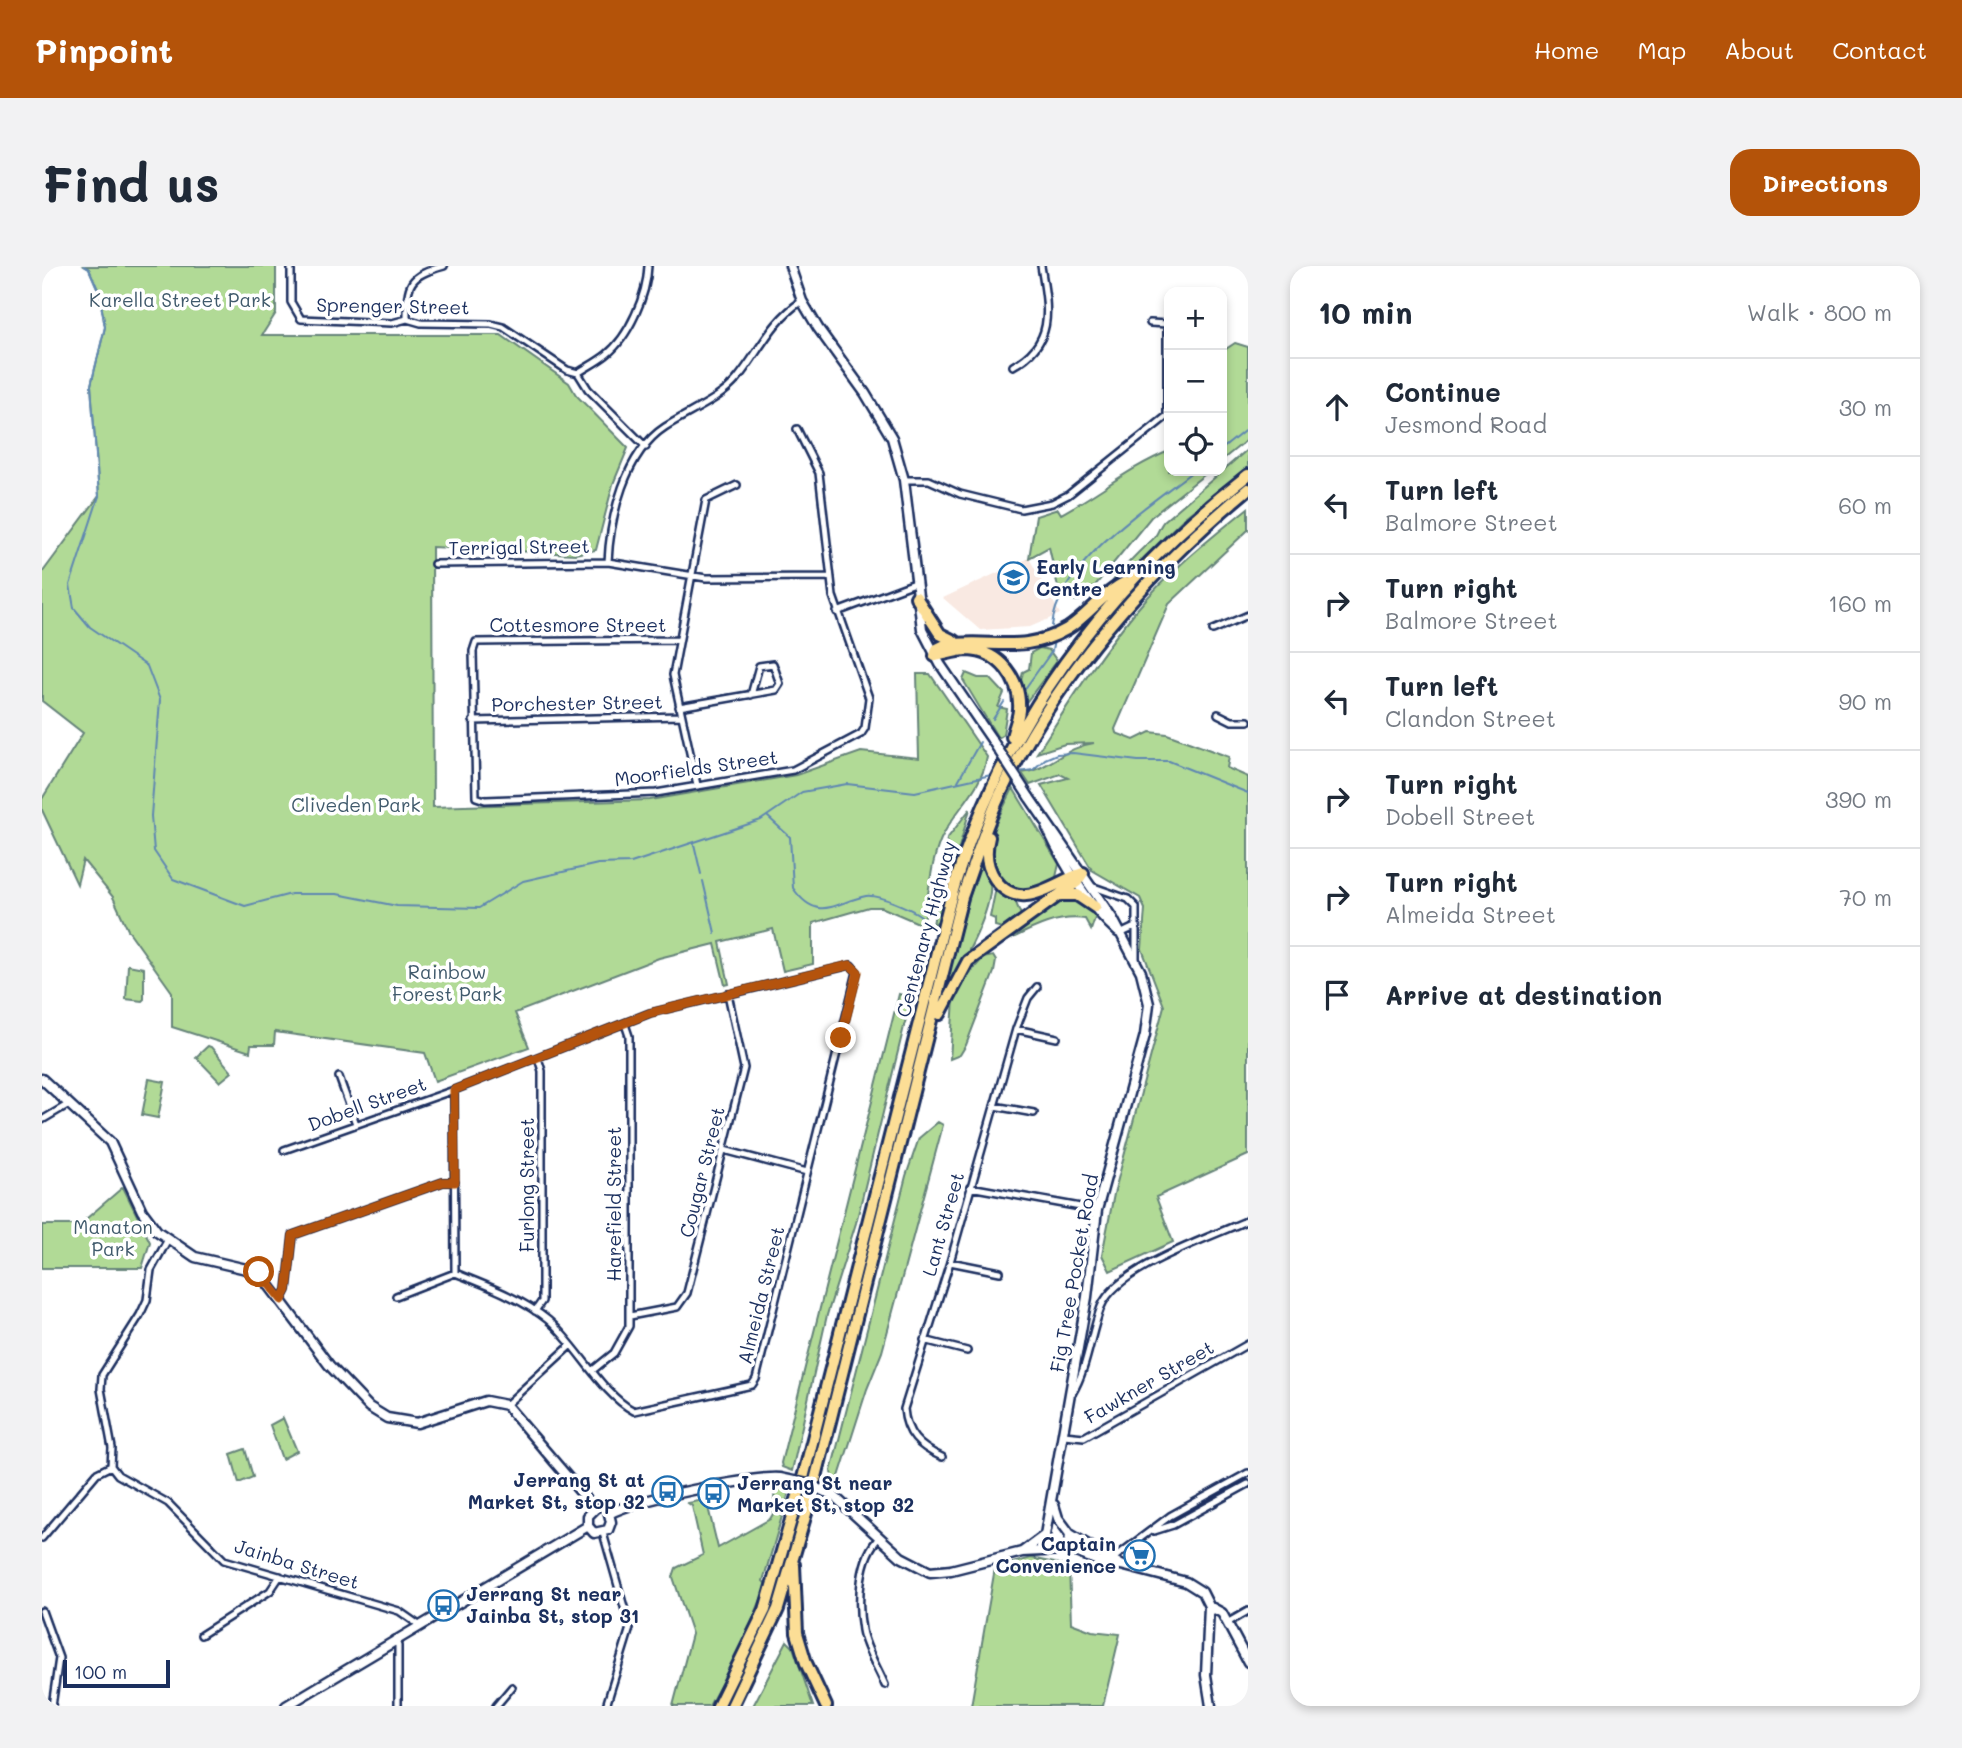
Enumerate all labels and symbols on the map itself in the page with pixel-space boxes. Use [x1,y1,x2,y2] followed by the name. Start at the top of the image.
[89,287,271,312] park label: Karella Street Park
[316,292,470,319] street label: Sprenger Street
[448,533,590,560] street label: Terrigal Street
[1036,554,1175,601] place label: Early Learning Centre
[996,561,1030,595] school or university icon: Early Learning Centre
[490,612,666,637] street label: Cottesmore Street
[491,689,663,716] street label: Porchester Street
[613,744,779,791] street label: Moorfields Street
[291,792,421,817] park label: Cliveden Park
[890,838,961,1020] street label: Centenary Highway
[392,959,502,1006] park label: Rainbow Forest Park
[825,1022,856,1053] route end
[304,1071,429,1137] street label: Dobell Street
[673,1104,730,1240] street label: Cougar Street
[514,1118,539,1252] street label: Furlong Street
[601,1126,626,1282] street label: Harefield Street
[916,1169,969,1279] street label: Lant Street
[1044,1172,1103,1374] street label: Fig Tree Pocket Road
[73,1214,153,1261] park label: Manaton Park
[731,1223,790,1366] street label: Almeida Street
[243,1256,274,1287] route start
[1079,1334,1218,1429] street label: Fawkner Street
[468,1467,645,1514] place label: Jerrang St at Market St, stop 32
[737,1470,914,1517] place label: Jerrang St near Market St, stop 32
[651,1474,685,1508] bus stop icon: Jerrang St at Market St, stop 32
[697,1477,731,1511] bus stop icon: Jerrang St near Market St, stop 32
[996,1531,1116,1578] place label: Captain Convenience
[232,1533,363,1594] street label: Jainba Street
[1122,1538,1156,1572] supermarket icon: Captain Convenience
[466,1581,639,1628] place label: Jerrang St near Jainba St, stop 31
[426,1588,460,1622] bus stop icon: Jerrang St near Jainba St, stop 31
[63,1657,170,1689] scale bar

